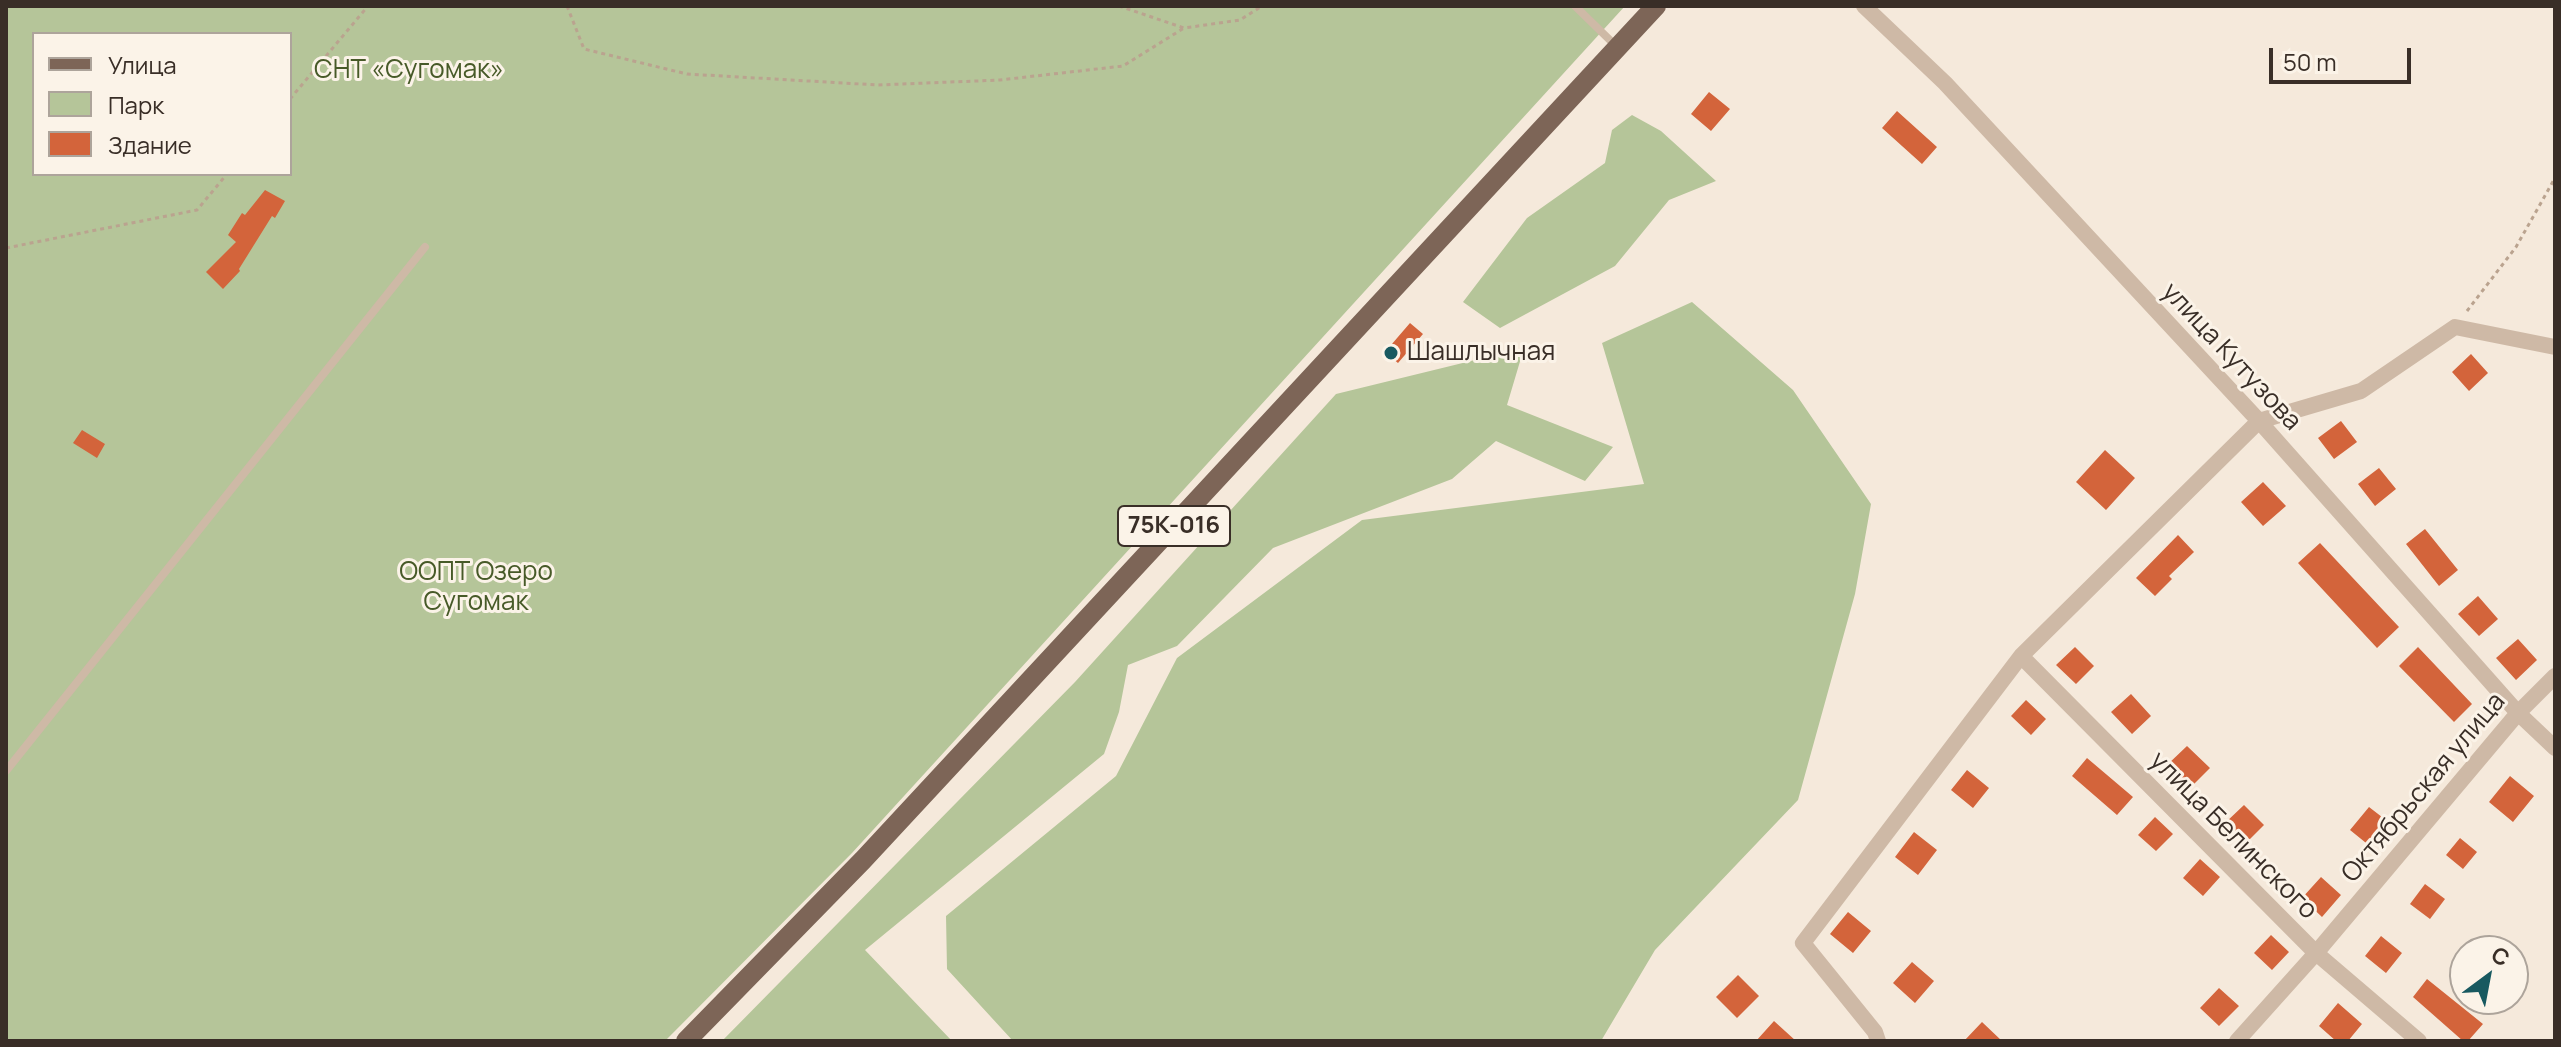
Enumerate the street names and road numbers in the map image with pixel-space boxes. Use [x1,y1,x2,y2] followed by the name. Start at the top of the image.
[2155,277,2307,437] street label: улица Кутузова
[1118,506,1230,546] road number: 75К-016
[2336,687,2512,889] street label: Октябрьская улица
[2143,746,2323,926] street label: улица Белинского

